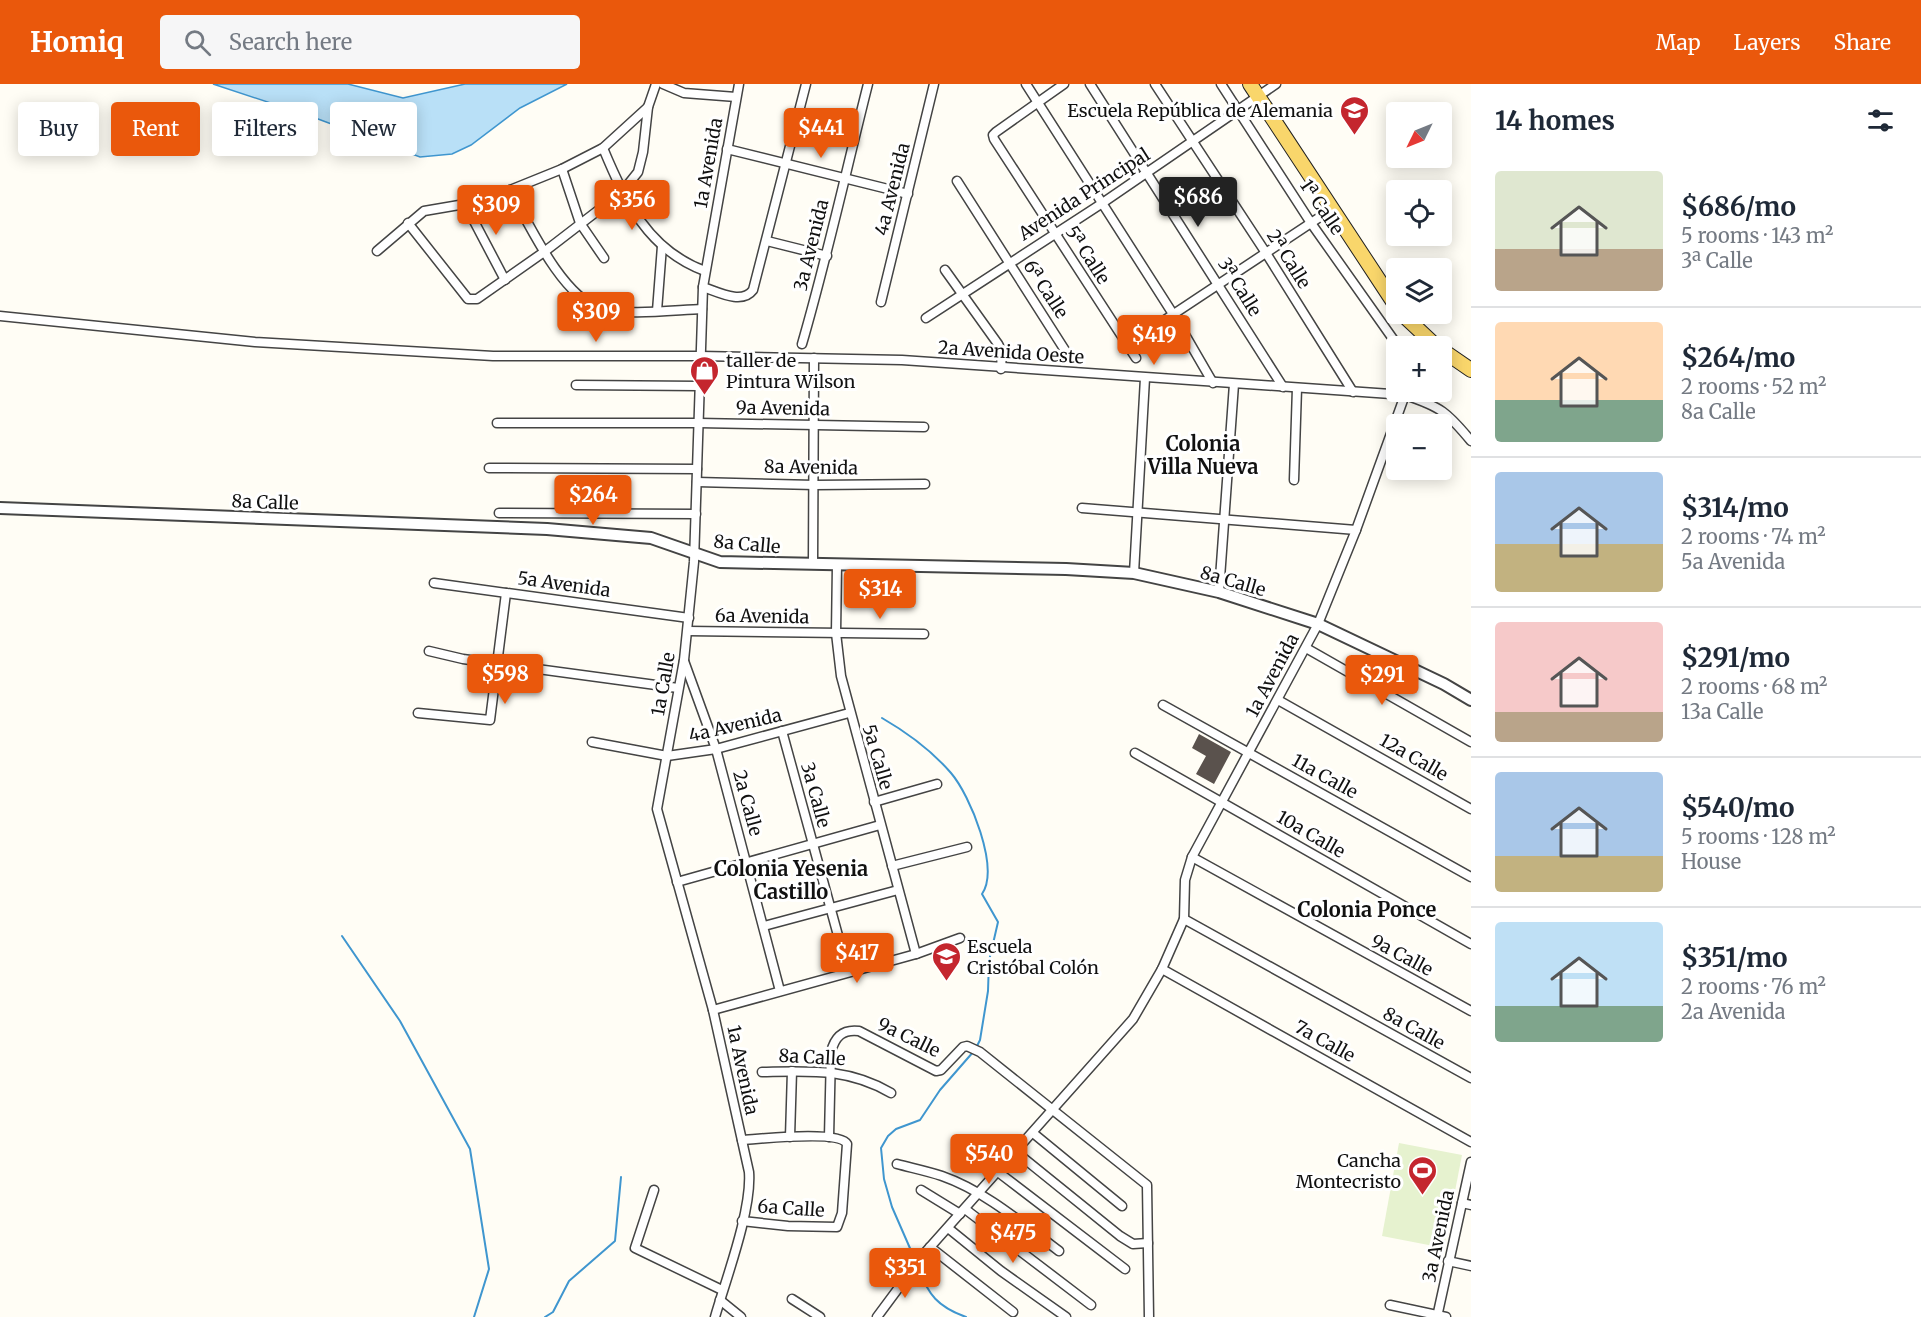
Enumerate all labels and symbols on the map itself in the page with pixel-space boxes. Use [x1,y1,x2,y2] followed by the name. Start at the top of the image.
[1338,94,1370,136] school or university icon: Escuela República de Alemania
[1067,99,1333,122] place label: Escuela República de Alemania
[1386,102,1452,168] north arrow
[785,108,857,159] pin: $441
[689,116,727,210] street label: 1a Avenida
[869,140,915,238] street label: 4a Avenida
[1013,143,1154,246] street label: Avenida Principal
[1295,175,1349,239] street label: 1ª Calle
[1162,177,1234,228] pin: $686
[596,180,668,231] pin: $356
[460,185,532,236] pin: $309
[789,196,834,293] street label: 3a Avenida
[1061,222,1115,288] street label: 5ª Calle
[1262,225,1316,293] street label: 2ª Calle
[1213,254,1267,320] street label: 3ª Calle
[1019,255,1073,323] street label: 6ª Calle
[560,292,632,343] pin: $309
[1118,315,1190,366] pin: $419
[937,335,1085,369] street label: 2a Avenida Oeste
[726,349,856,393] place label: taller de Pintura Wilson
[689,354,721,396] shop icon: taller de Pintura Wilson
[736,396,831,420] street label: 9a Avenida
[1146,431,1259,479] district label: Colonia Villa Nueva
[764,455,859,479] street label: 8a Avenida
[557,475,629,526] pin: $264
[231,489,299,515] street label: 8a Calle
[713,530,781,558] street label: 8a Calle
[1198,561,1268,601] street label: 8a Calle
[516,566,612,602] street label: 5a Avenida
[844,569,916,620] pin: $314
[715,604,810,628] street label: 6a Avenida
[1240,629,1304,721] street label: 1a Avenida
[646,650,680,718] street label: 1a Calle
[469,654,541,705] pin: $598
[1346,655,1418,706] pin: $291
[686,703,784,747] street label: 4a Avenida
[858,722,898,792] street label: 5a Calle
[1376,728,1452,786] street label: 12a Calle
[1288,749,1362,803] street label: 11a Calle
[796,760,836,830] street label: 3a Calle
[728,768,768,838] street label: 2a Calle
[1273,805,1349,863] street label: 10a Calle
[714,856,868,904] district label: Colonia Yesenia Castillo
[1298,897,1437,922] district label: Colonia Ponce
[1367,929,1437,981] street label: 9a Calle
[821,933,893,984] pin: $417
[967,935,1099,979] place label: Escuela Cristóbal Colón
[930,940,962,982] school or university icon: Escuela Cristóbal Colón
[1379,1002,1449,1054] street label: 8a Calle
[874,1012,944,1062] street label: 9a Calle
[1291,1015,1359,1067] street label: 7a Calle
[722,1023,764,1117] street label: 1a Avenida
[778,1044,846,1070] street label: 8a Calle
[953,1134,1025,1185] pin: $540
[1296,1149,1401,1193] place label: Cancha Montecristo
[1406,1154,1438,1196] sports icon: Cancha Montecristo
[1417,1187,1459,1284] street label: 3a Avenida
[757,1194,825,1222] street label: 6a Calle
[977,1213,1049,1264] pin: $475
[869,1248,941,1299] pin: $351

